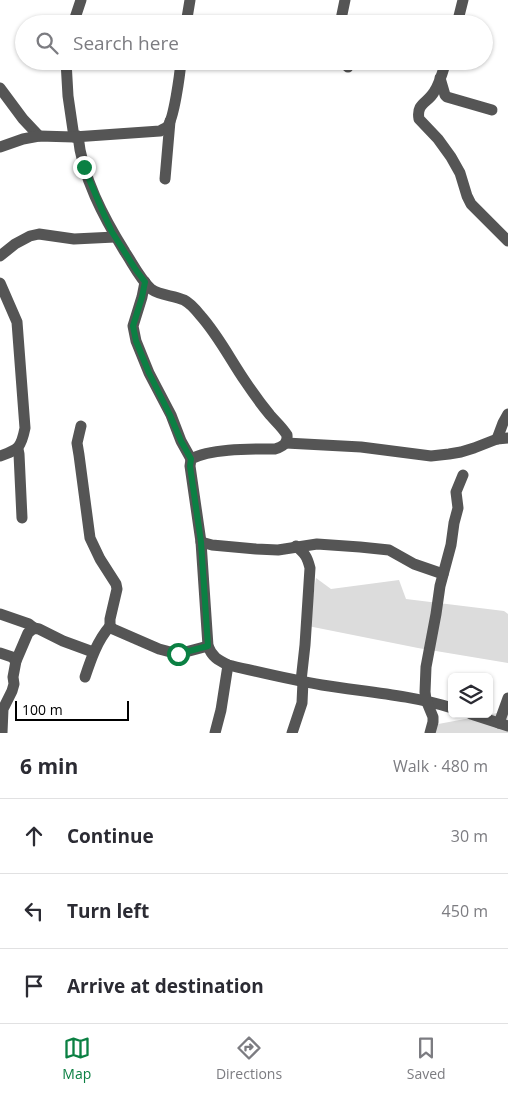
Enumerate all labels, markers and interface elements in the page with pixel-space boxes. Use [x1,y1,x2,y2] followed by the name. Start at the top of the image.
[15,15,493,70] search box
[33,29,61,57] icon: search
[73,30,179,56] text: Search here
[73,156,96,179] route end
[167,643,190,666] route start
[448,673,493,718] map controls
[448,673,493,718] button: layers
[15,698,129,721] scale bar
[22,700,63,719] text: 100 m
[20,752,78,780] text: 6 min
[393,755,488,777] text: Walk · 480 m
[20,822,48,850] icon: ahead
[67,823,154,849] text: Continue
[451,825,488,847] text: 30 m
[20,897,48,925] icon: left
[67,898,149,924] text: Turn left
[442,900,488,922] text: 450 m
[20,972,48,1000] icon: arrive
[67,973,264,999] text: Arrive at destination
[62,1034,91,1083] tab: Map
[216,1034,282,1083] tab: Directions
[407,1034,446,1083] tab: Saved

